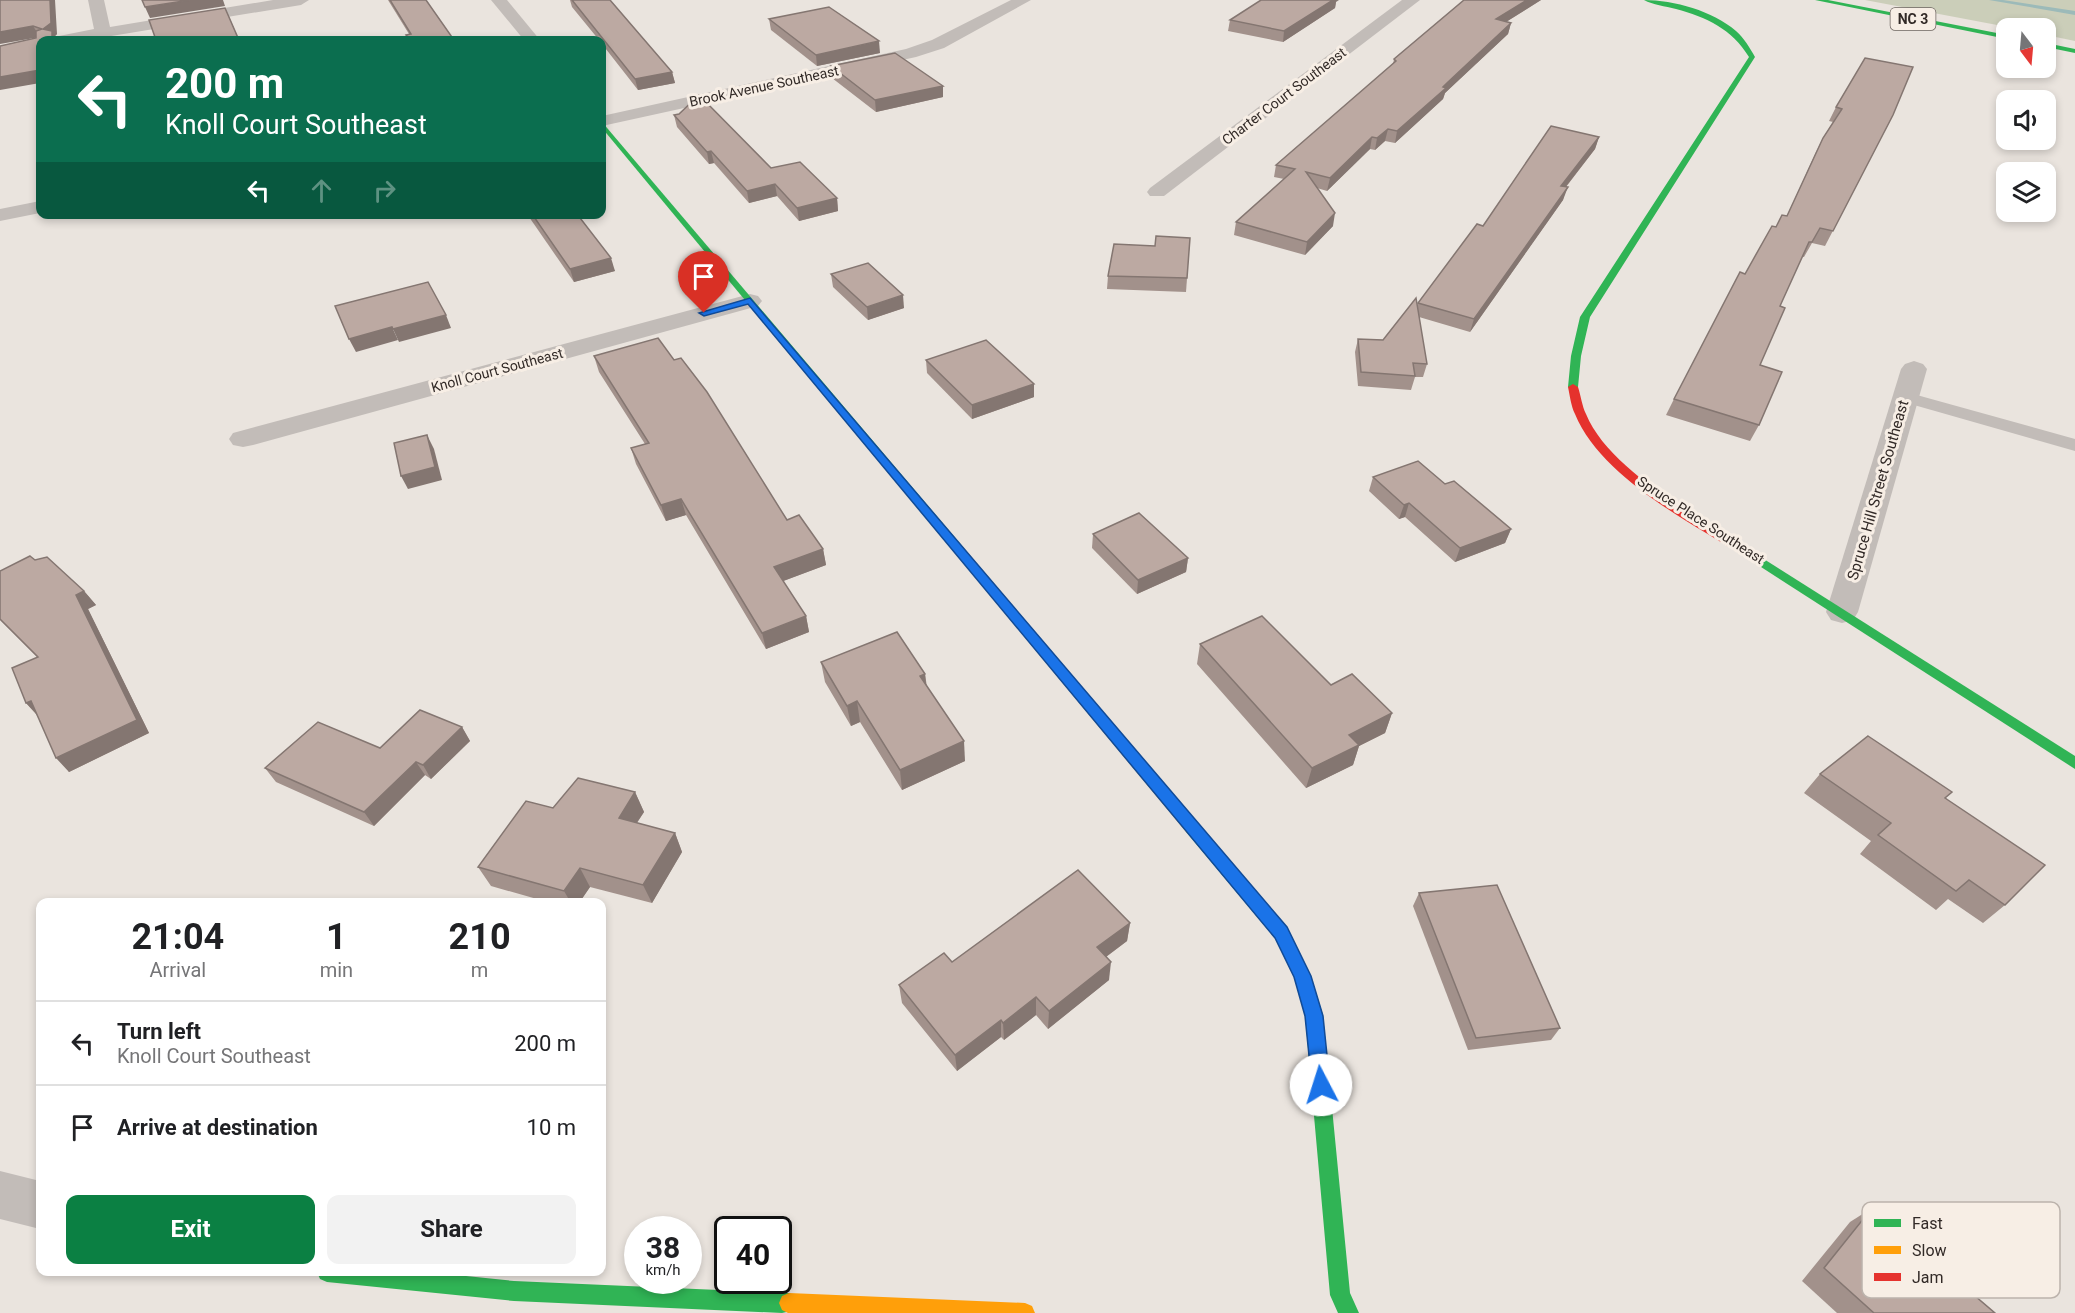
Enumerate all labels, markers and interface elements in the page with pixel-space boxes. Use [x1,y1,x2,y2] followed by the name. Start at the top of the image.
[1890,8,1936,30] road number: NC 3
[1996,18,2056,78] north arrow
[1996,18,2056,222] map controls
[1219,44,1349,148] street label: Charter Court Southeast
[165,59,284,108] text: 200 m
[66,60,144,138] icon: left
[688,62,841,110] street label: Brook Avenue Southeast
[1996,90,2056,150] button: sound
[165,109,427,141] text: Knoll Court Southeast
[1996,162,2056,222] button: layers
[242,174,275,207] icon: left
[305,174,338,207] icon: ahead
[368,174,401,207] icon: right
[678,251,729,313] pin
[687,260,720,293] icon: arrive
[429,345,565,395] street label: Knoll Court Southeast
[1844,398,1912,582] street label: Spruce Hill Street Southeast
[1635,473,1768,567] street label: Spruce Place Southeast
[131,916,224,958] text: 21:04
[326,916,347,958] text: 1
[449,916,511,958] text: 210
[149,958,206,982] text: Arrival
[320,958,353,982] text: min
[471,958,488,982] text: m
[117,1019,201,1044] text: Turn left
[66,1027,99,1060] icon: left
[514,1031,576,1056] text: 200 m
[117,1044,311,1068] text: Knoll Court Southeast
[1289,1053,1353,1117] position arrow
[66,1111,99,1144] icon: arrive
[117,1115,318,1140] text: Arrive at destination
[527,1115,576,1140] text: 10 m
[66,1195,315,1264] button: Exit
[327,1195,576,1264] button: Share
[1862,1202,2060,1298] legend
[1912,1214,1943,1233] text: Fast
[714,1216,792,1294] speed limit sign: 40
[646,1230,680,1265] text: 38
[1912,1241,1947,1260] text: Slow
[645,1261,681,1279] text: km/h
[1912,1268,1944,1287] text: Jam

